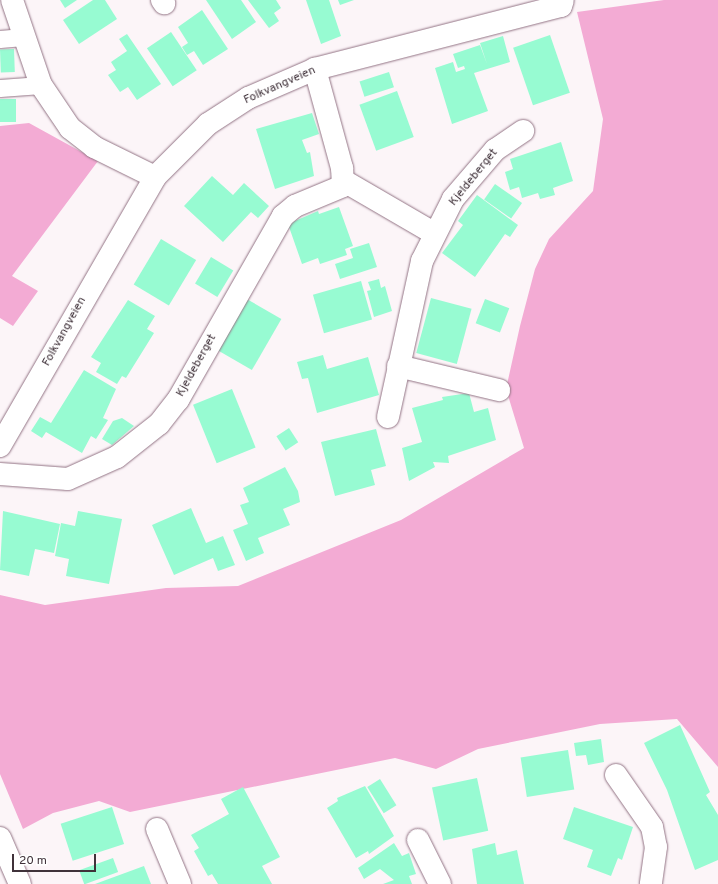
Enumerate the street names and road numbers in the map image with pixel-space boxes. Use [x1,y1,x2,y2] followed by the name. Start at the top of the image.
[242,64,318,108] street label: Folkvangveien
[447,147,501,209] street label: Kjeldeberget
[40,295,90,369] street label: Folkvangveien
[174,332,220,400] street label: Kjeldeberget

